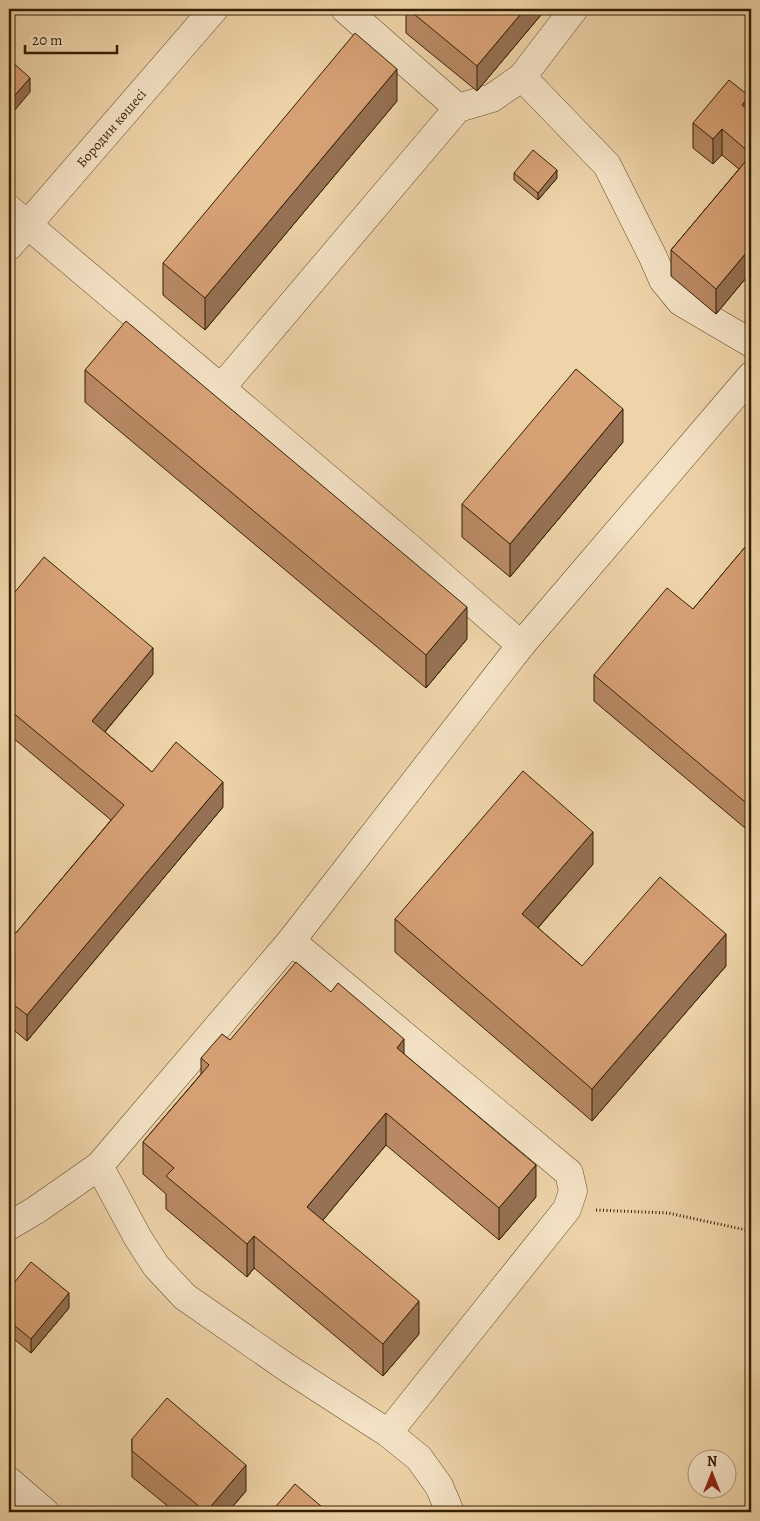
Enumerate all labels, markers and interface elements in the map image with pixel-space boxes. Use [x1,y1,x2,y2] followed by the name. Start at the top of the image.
[25,22,118,54] scale bar
[32,30,63,50] text: 20 m
[72,85,150,171] street label: Бородин көшесі
[688,1448,738,1498] north arrow
[707,1452,717,1471] text: N

